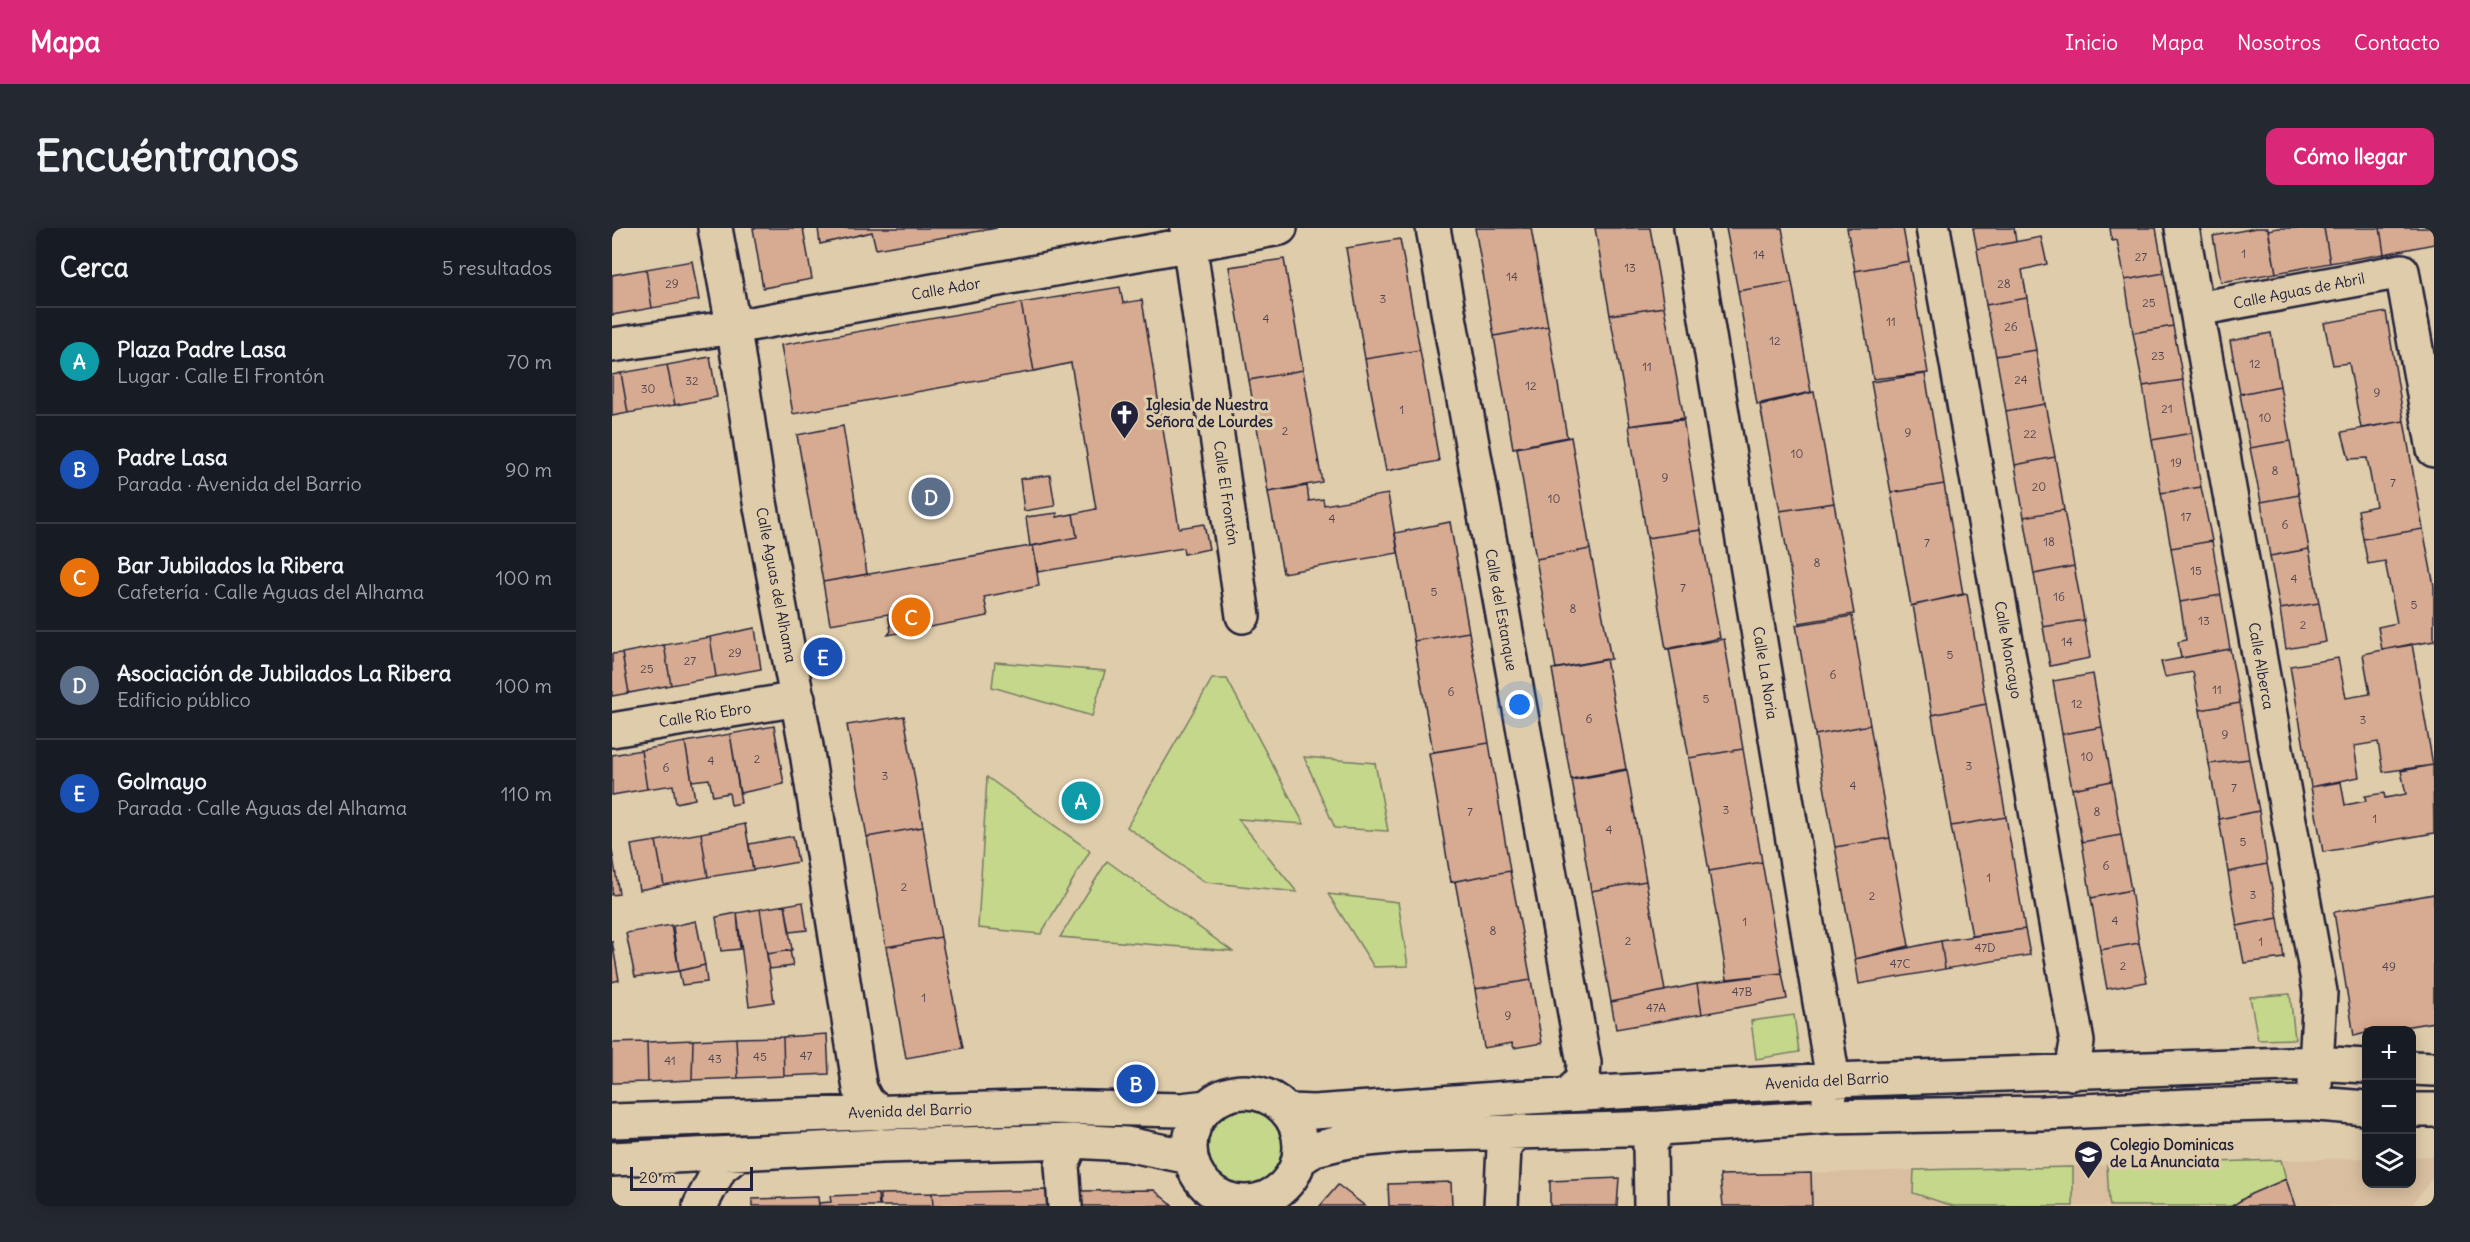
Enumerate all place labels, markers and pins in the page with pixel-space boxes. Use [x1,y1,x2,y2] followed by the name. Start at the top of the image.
[1146,395,1273,431] place label: Iglesia de Nuestra Señora de Lourdes
[1109,398,1141,440] church icon: Iglesia de Nuestra Señora de Lourdes
[912,474,950,520] pin: D
[892,594,930,640] pin: C
[804,634,842,680] pin: E
[1062,778,1100,824] pin: A
[1116,1062,1156,1106] pin: B
[2110,1135,2234,1171] place label: Colegio Dominicas de La Anunciata
[2073,1138,2105,1180] school or university icon: Colegio Dominicas de La Anunciata

